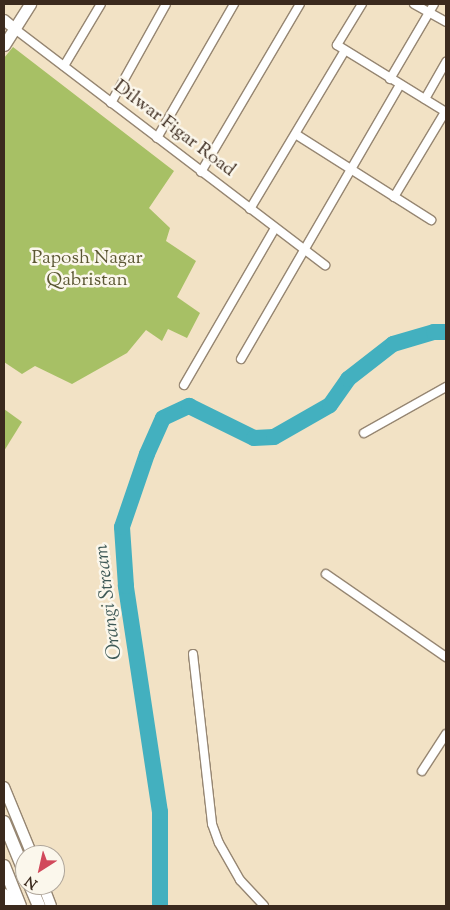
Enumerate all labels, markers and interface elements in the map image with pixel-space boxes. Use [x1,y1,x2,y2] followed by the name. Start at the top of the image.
[109,76,239,182] street label: Dilwar Figar Road
[31,248,143,292] park label: Paposh Nagar Qabristan
[90,543,128,661] water label: Orangi Stream
[15,845,65,895] north arrow
[22,870,42,893] text: N

